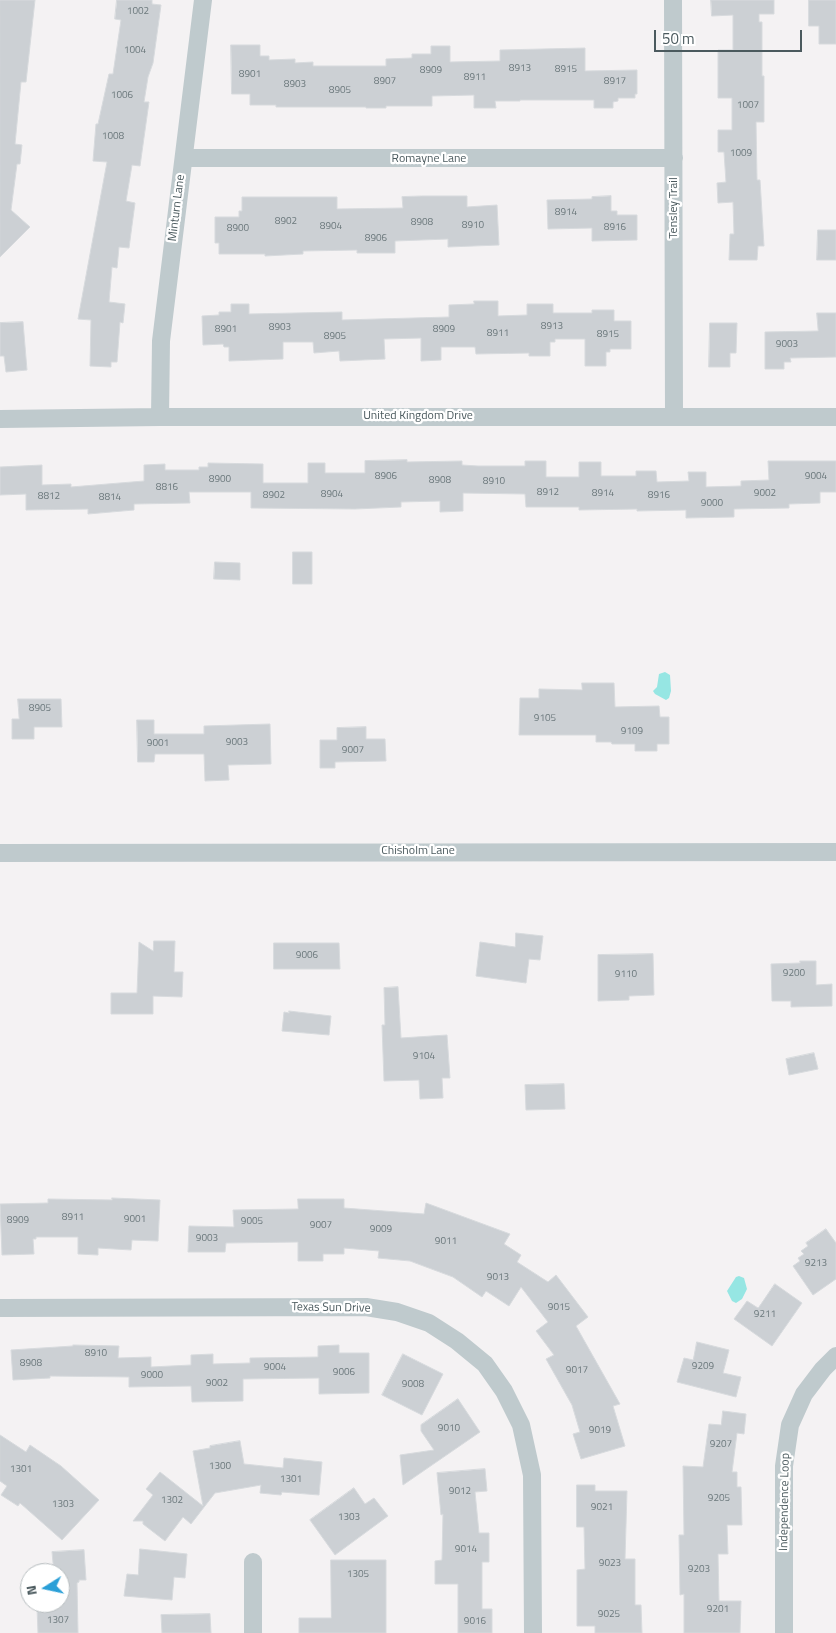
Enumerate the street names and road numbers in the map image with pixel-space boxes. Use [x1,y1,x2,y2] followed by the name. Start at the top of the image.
[392,152,466,166] street label: Romayne Lane
[166,174,188,242] street label: Minturn Lane
[667,177,681,239] street label: Tensley Trail
[363,409,473,423] street label: United Kingdom Drive
[381,844,455,858] street label: Chisholm Lane
[291,1300,371,1316] street label: Texas Sun Drive
[777,1453,793,1551] street label: Independence Loop

